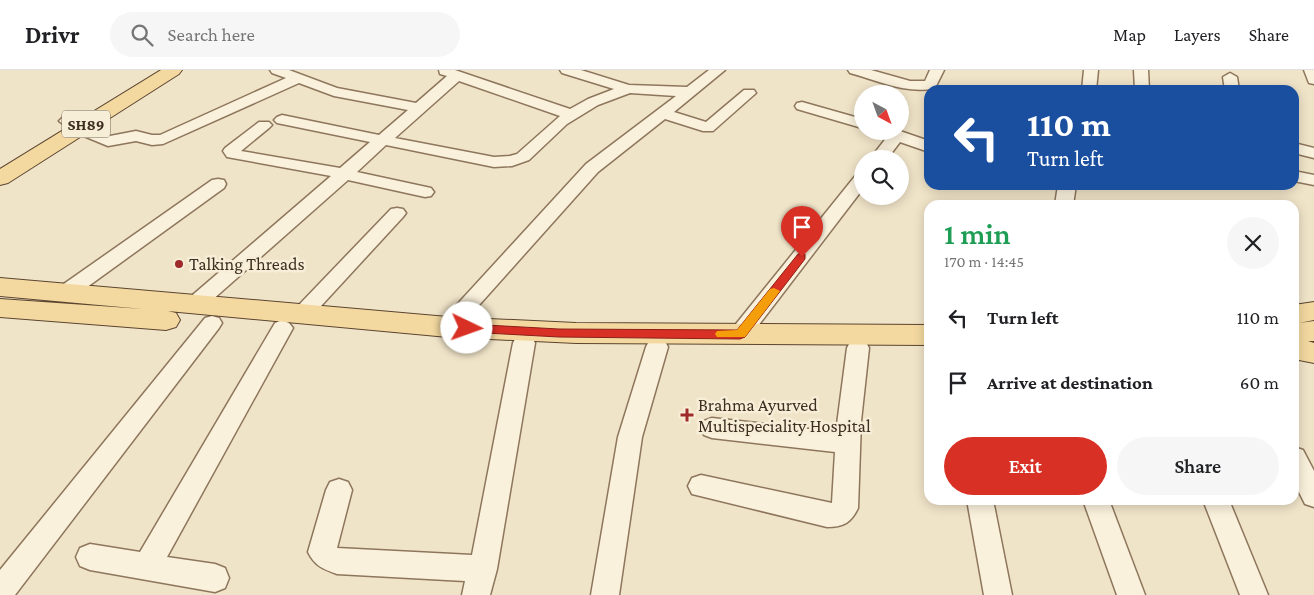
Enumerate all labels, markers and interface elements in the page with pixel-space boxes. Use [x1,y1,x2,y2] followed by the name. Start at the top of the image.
[110,12,460,57] search box
[25,21,80,48] text: Drivr
[128,21,156,49] icon: search
[168,24,255,45] text: Search here
[1113,25,1146,45] text: Map
[1174,25,1221,45] text: Layers
[1249,25,1289,45] text: Share
[854,85,909,140] north arrow
[854,85,909,205] map controls
[944,105,1009,170] icon: left
[1027,105,1111,144] text: 110 m
[62,111,110,138] road number: SH89
[1027,146,1104,171] text: Turn left
[854,150,909,205] button: search
[781,206,823,257] pin
[788,213,816,241] icon: arrive
[944,217,1011,250] text: 1 min
[1227,217,1279,269] button: close
[944,253,1024,270] text: 170 m · 14:45
[189,254,305,274] place label: Talking Threads
[173,258,185,270] marker: Talking Threads
[440,301,492,353] position arrow
[944,304,972,332] icon: left
[987,307,1059,328] text: Turn left
[1237,307,1279,328] text: 110 m
[944,369,972,397] icon: arrive
[987,372,1153,393] text: Arrive at destination
[1240,372,1279,393] text: 60 m
[698,395,871,436] place label: Brahma Ayurved Multispeciality Hospital
[680,408,694,422] marker: Brahma Ayurved Multispeciality Hospital
[944,437,1107,495] button: Exit
[1117,437,1279,495] button: Share

